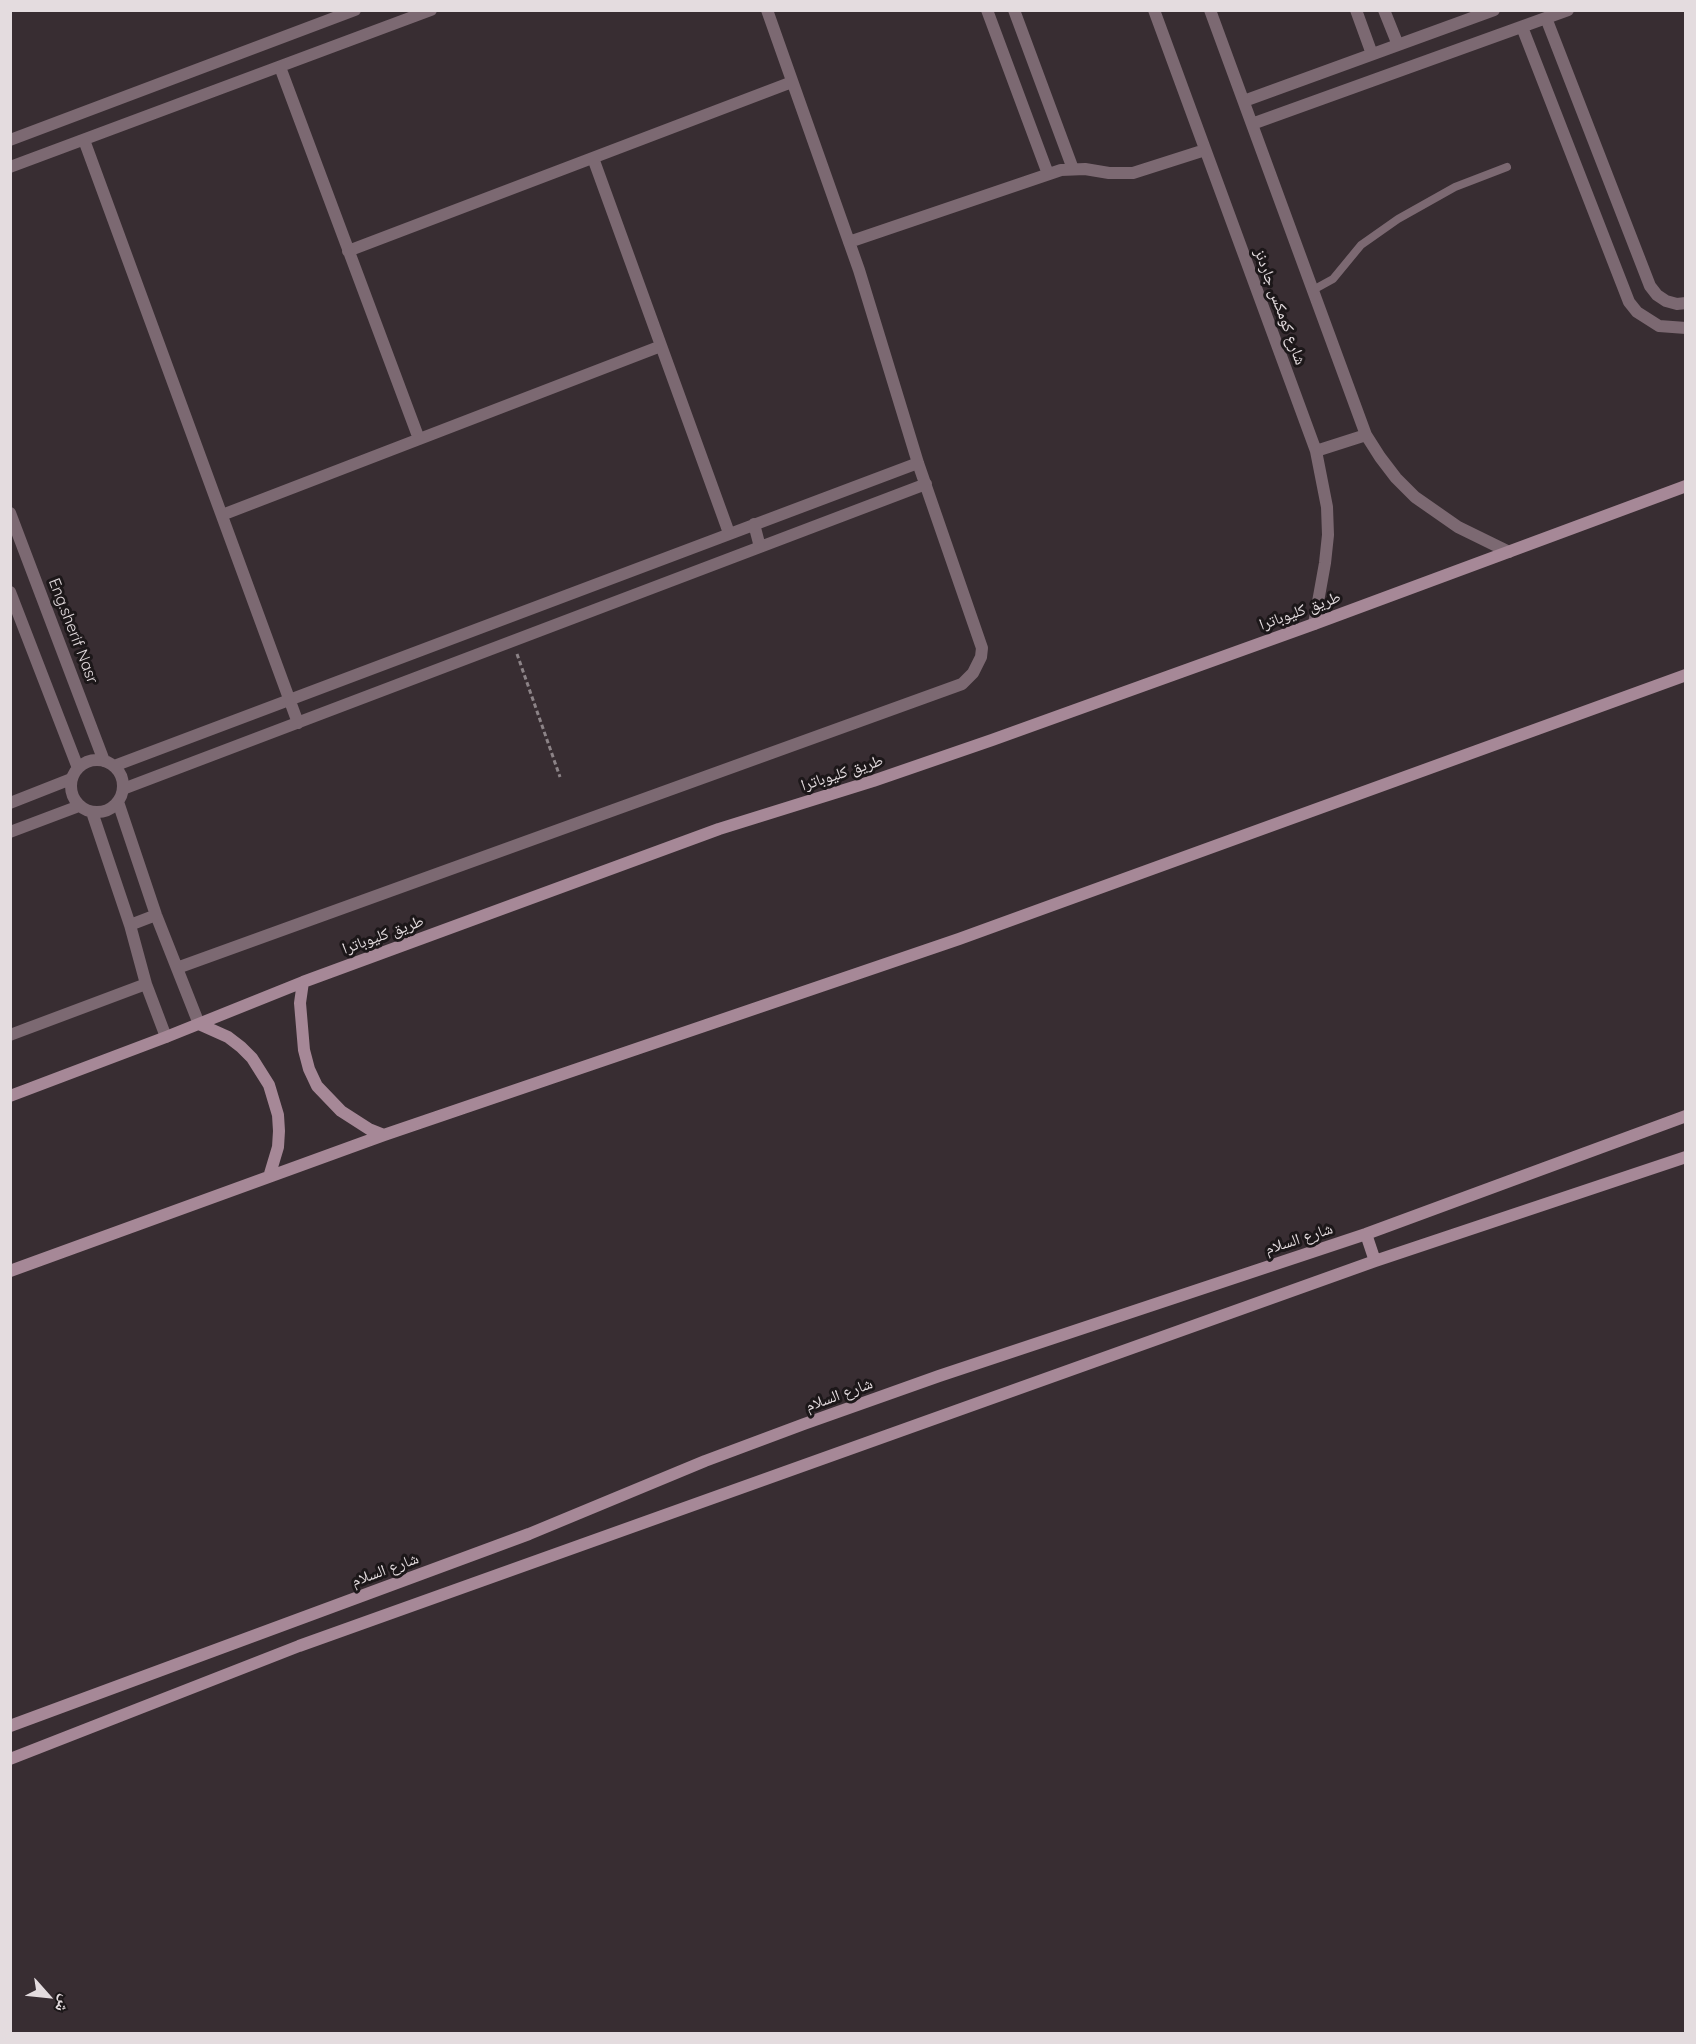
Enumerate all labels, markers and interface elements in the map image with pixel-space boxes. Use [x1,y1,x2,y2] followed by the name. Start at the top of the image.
[1250,246,1310,368] street label: شارع كومكس جاردنز
[44,575,102,687] street label: Eng.sherif Nasr
[1257,587,1343,635] street label: طريق كليوباترا
[799,751,885,795] street label: طريق كليوباترا
[340,911,426,959] street label: طريق كليوباترا
[1263,1219,1335,1259] street label: شارع السلام
[803,1374,875,1416] street label: شارع السلام
[349,1549,421,1591] street label: شارع السلام
[18,1966,78,2026] north arrow
[51,1992,77,2016] text: ش

